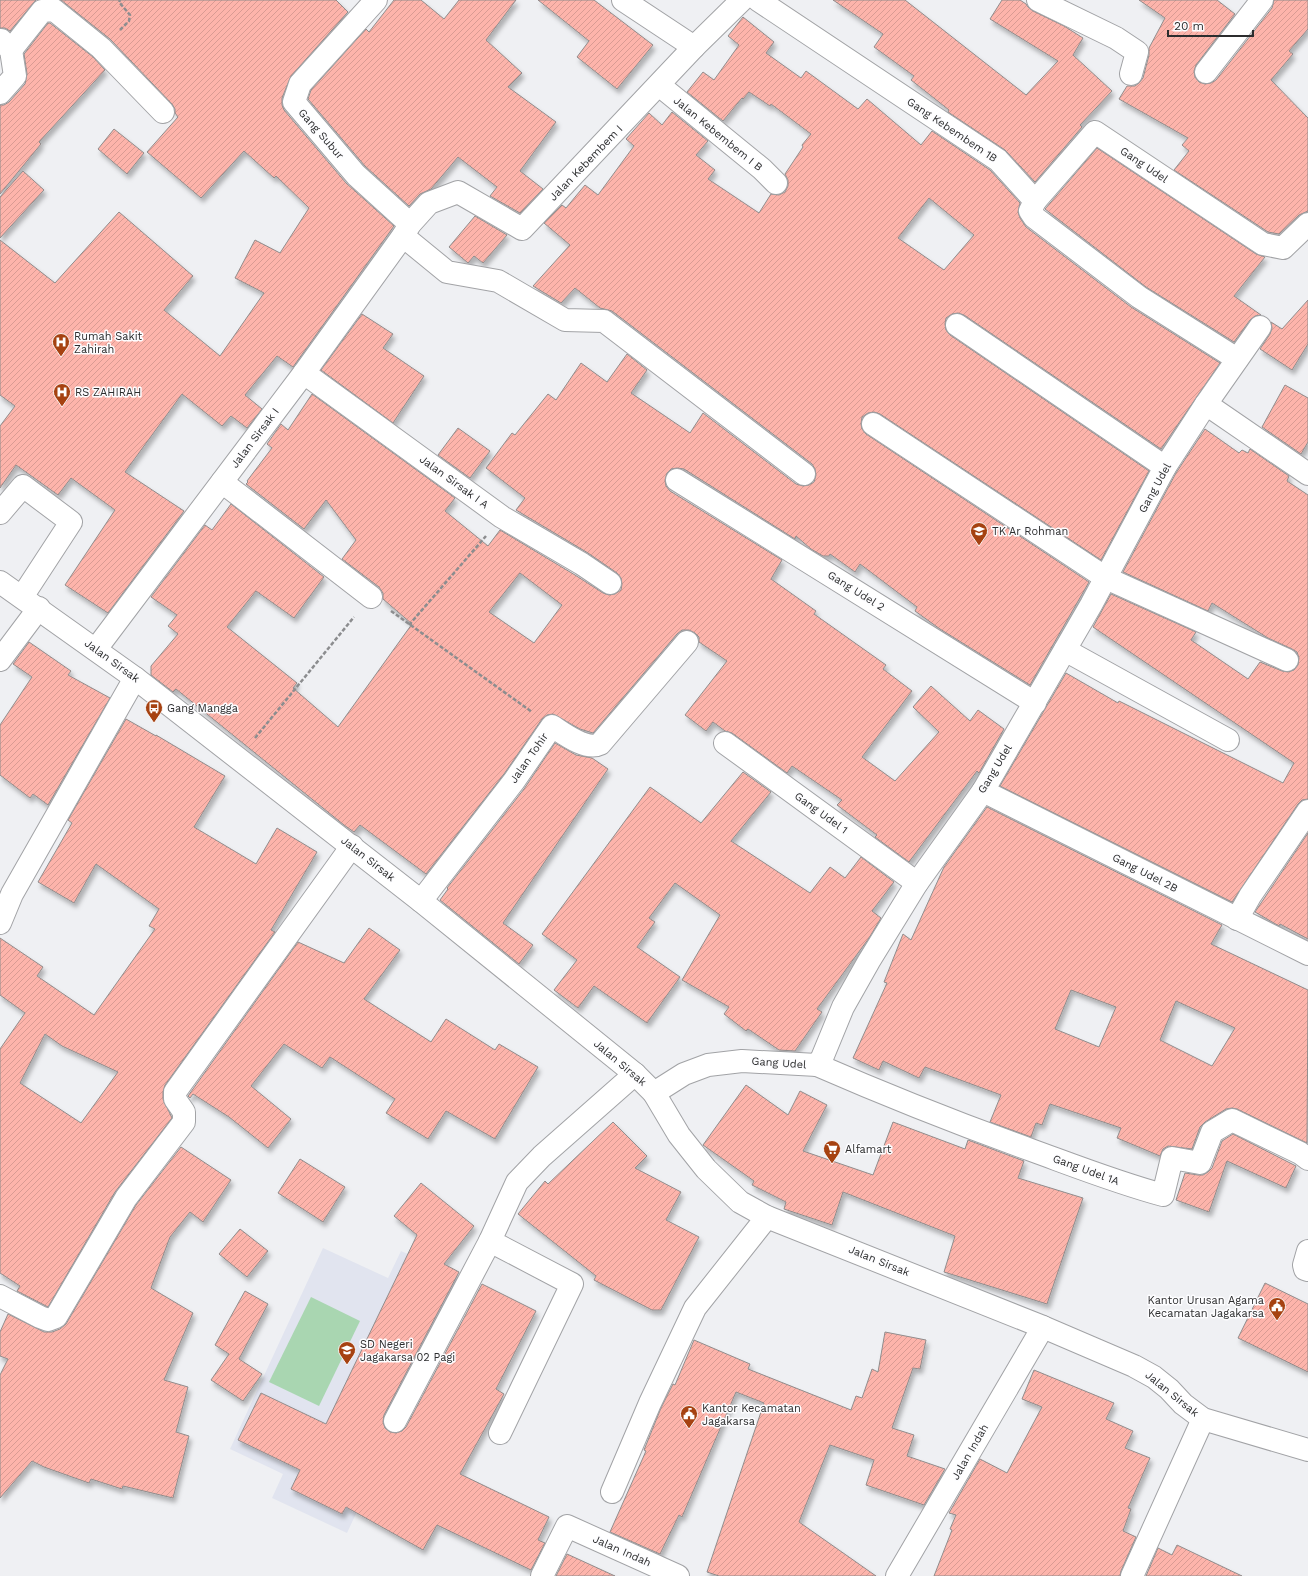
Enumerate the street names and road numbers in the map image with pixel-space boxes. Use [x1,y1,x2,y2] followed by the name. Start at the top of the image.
[671,94,765,174] street label: Jalan Kebembem I B
[904,95,1000,165] street label: Gang Kebembem 1B
[296,106,347,162] street label: Gang Subur
[547,123,625,203] street label: Jalan Kebembem I
[1118,144,1171,186] street label: Gang Udel
[228,405,282,471] street label: Jalan Sirsak I
[417,453,491,511] street label: Jalan Sirsak I A
[1136,460,1174,515] street label: Gang Udel
[825,568,887,614] street label: Gang Udel 2
[82,637,142,685] street label: Jalan Sirsak
[507,730,551,786] street label: Jalan Tohir
[975,742,1015,796] street label: Gang Udel
[792,789,850,837] street label: Gang Udel 1
[338,834,398,884] street label: Jalan Sirsak
[1110,851,1180,895] street label: Gang Udel 2B
[591,1037,649,1089] street label: Jalan Sirsak
[751,1055,807,1071] street label: Gang Udel
[1051,1152,1121,1188] street label: Gang Udel 1A
[846,1243,912,1279] street label: Jalan Sirsak
[1143,1369,1201,1419] street label: Jalan Sirsak
[949,1422,991,1482] street label: Jalan Indah
[591,1532,653,1570] street label: Jalan Indah

